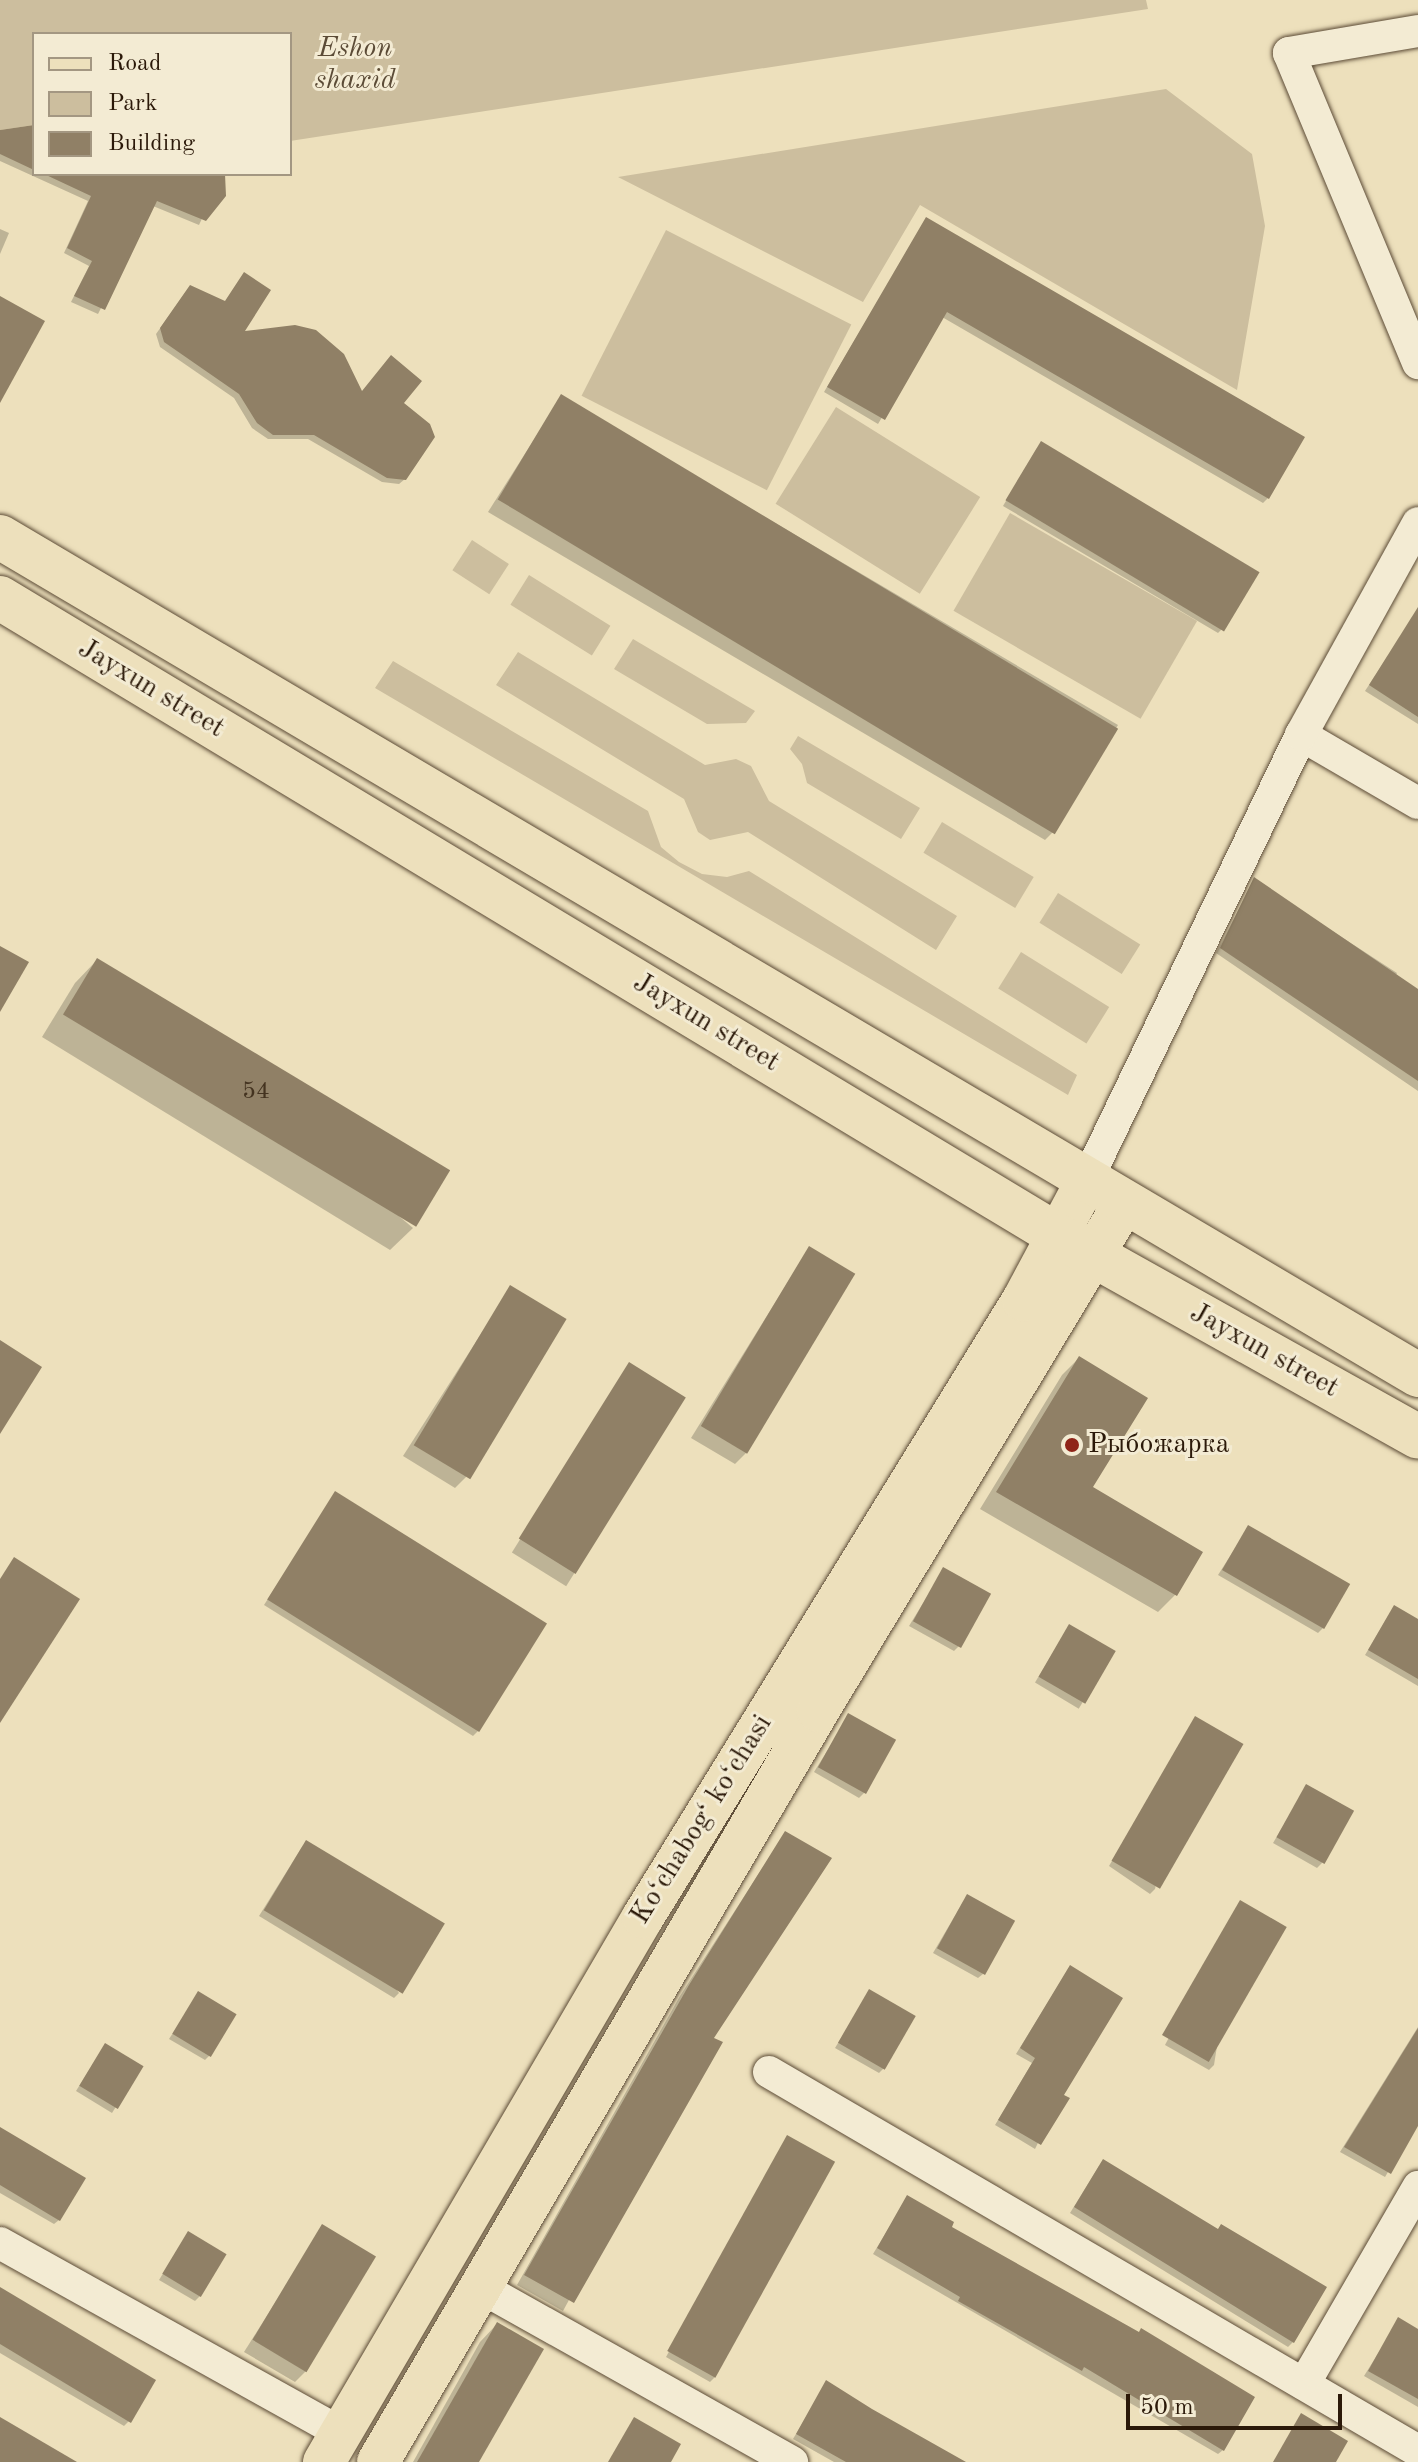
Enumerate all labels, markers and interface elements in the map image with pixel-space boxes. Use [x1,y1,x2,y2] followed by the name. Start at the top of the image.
[32,32,292,176] legend
[314,32,396,98] park label: Eshon shaxid
[108,52,161,76] text: Road
[108,92,157,116] text: Park
[108,132,195,156] text: Building
[72,632,230,746] street label: Jayxun street
[627,966,785,1080] street label: Jayxun street
[242,1079,270,1107] house number: 54
[1184,1296,1344,1406] street label: Jayxun street
[1088,1428,1230,1462] place label: Рыбожарка
[1063,1436,1081,1454] marker: Рыбожарка
[624,1709,780,1931] street label: Ko‘chabog‘ ko‘chasi
[1130,2378,1346,2428] scale bar
[1140,2396,1194,2420] text: 50 m

